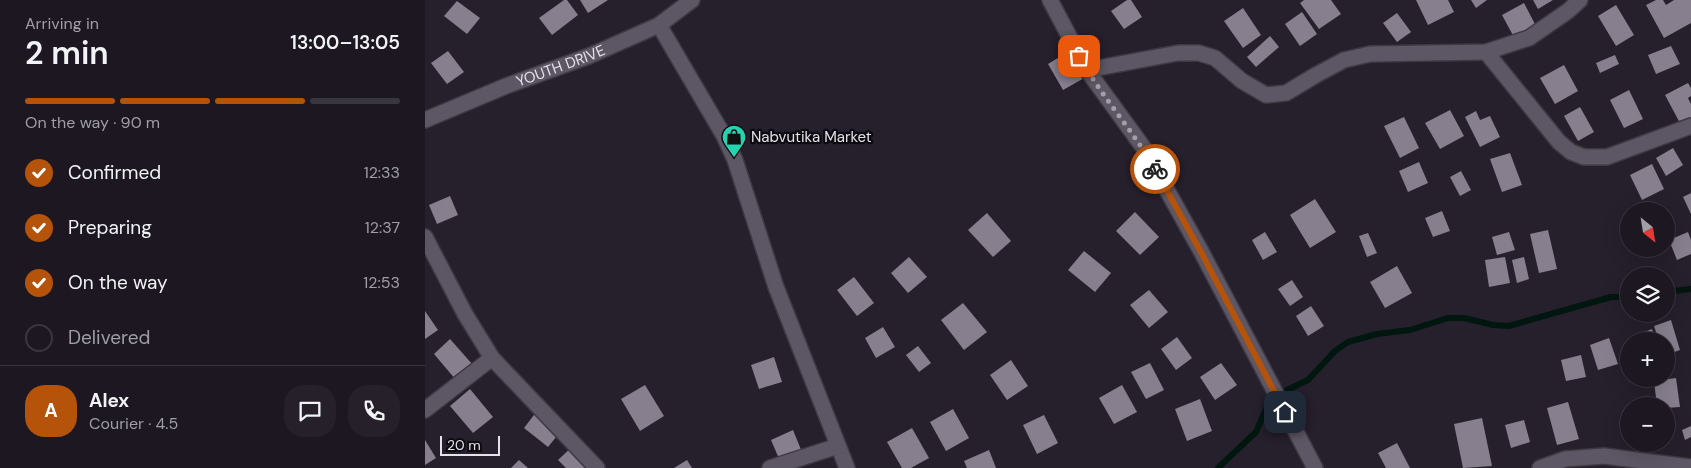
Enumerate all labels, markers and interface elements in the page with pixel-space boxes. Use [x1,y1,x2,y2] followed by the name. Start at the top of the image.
[25,13,99,34] text: Arriving in
[290,30,400,55] text: 13:00–13:05
[25,32,109,74] text: 2 min
[1058,35,1100,77] pin
[513,40,608,92] street label: YOUTH DRIVE
[1065,42,1093,70] icon: bag
[25,112,160,133] text: On the way · 90 m
[721,124,747,158] shop icon: Nabvutika Market
[751,127,872,147] place label: Nabvutika Market
[1130,144,1180,194] courier
[1141,155,1169,183] icon: bike
[25,159,53,187] icon: check
[68,160,161,185] text: Confirmed
[364,162,400,183] text: 12:33
[1620,202,1675,258] north arrow
[1620,202,1675,452] map controls
[25,214,53,242] icon: check
[68,215,152,240] text: Preparing
[365,217,400,238] text: 12:37
[1620,267,1675,322] button: layers
[25,269,53,297] icon: check
[68,270,168,295] text: On the way
[363,272,400,293] text: 12:53
[68,325,150,350] text: Delivered
[1620,332,1675,387] button: +
[284,385,336,437] button: chat
[348,385,400,437] button: phone
[89,388,129,413] text: Alex
[1264,391,1306,433] pin
[1620,397,1675,452] button: −
[44,398,58,423] text: A
[1271,398,1299,426] icon: home
[89,413,178,434] text: Courier · 4.5
[440,433,500,456] scale bar
[447,436,481,454] text: 20 m

